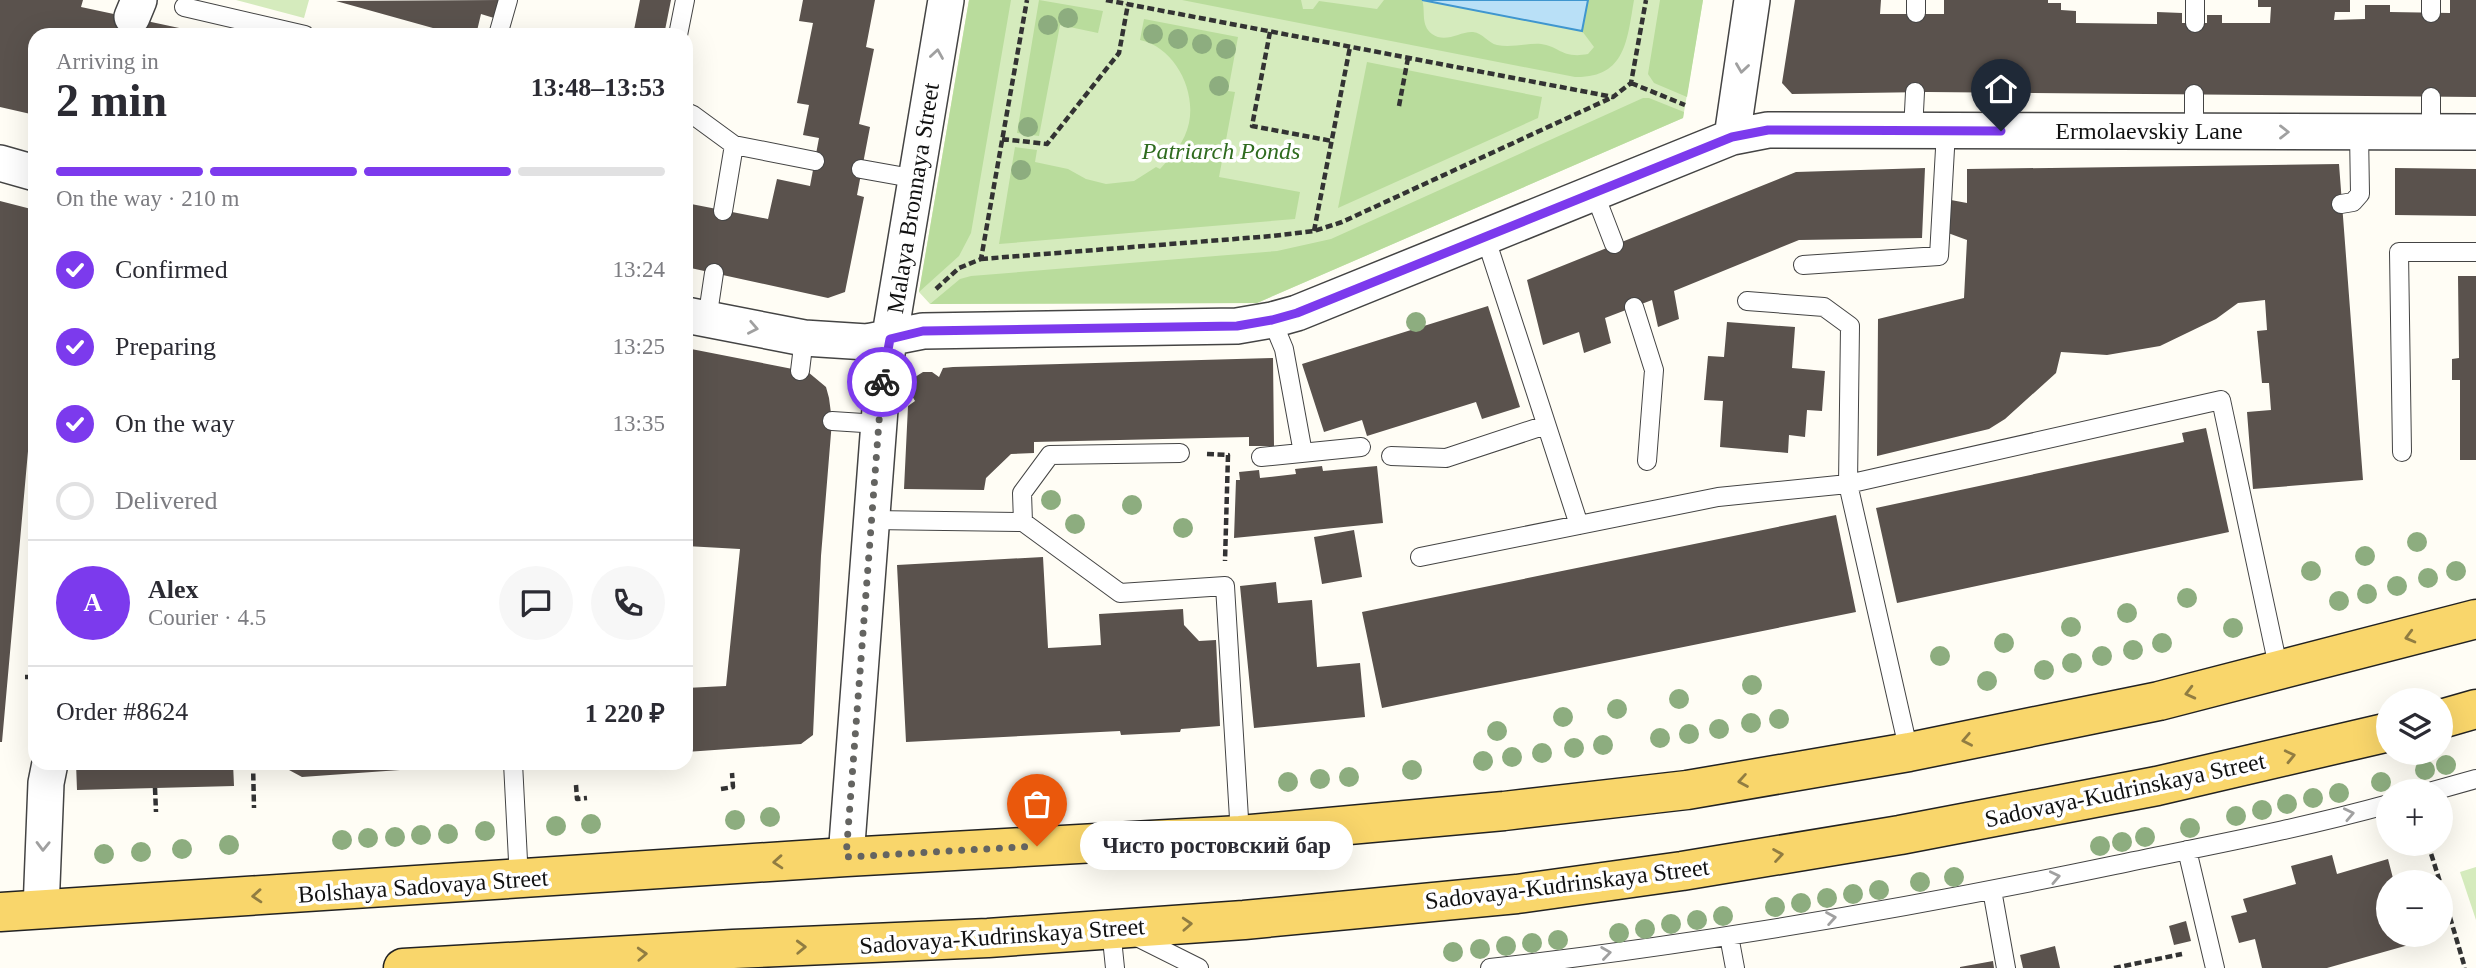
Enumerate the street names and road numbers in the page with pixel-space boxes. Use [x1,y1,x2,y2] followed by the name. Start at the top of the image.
[882,80,944,315] street label: Malaya Bronnaya Street
[2055,118,2243,144] street label: Ermolaevskiy Lane
[1982,747,2268,832] street label: Sadovaya-Kudrinskaya Street
[1424,854,1711,914] street label: Sadovaya-Kudrinskaya Street
[297,864,549,908] street label: Bolshaya Sadovaya Street
[858,913,1146,959] street label: Sadovaya-Kudrinskaya Street

